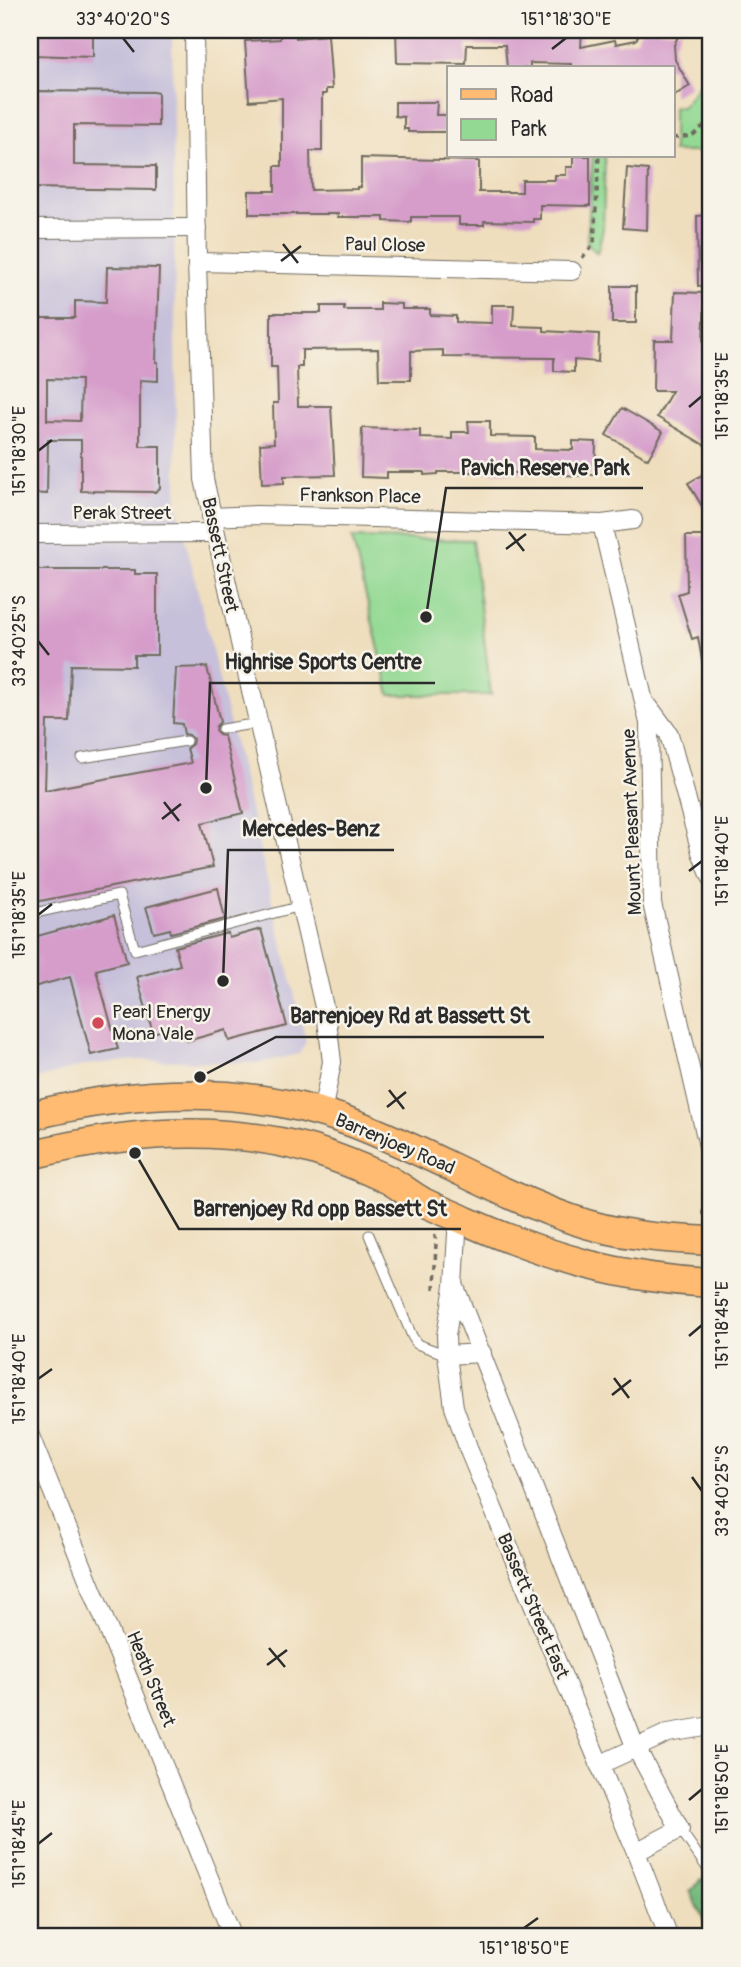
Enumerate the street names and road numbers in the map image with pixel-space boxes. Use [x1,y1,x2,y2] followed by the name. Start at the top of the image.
[344,232,426,258] street label: Paul Close
[299,483,422,509] street label: Frankson Place
[196,495,244,615] street label: Bassett Street
[72,501,172,525] street label: Perak Street
[617,728,647,916] street label: Mount Pleasant Avenue
[331,1108,459,1180] street label: Barrenjoey Road
[491,1530,575,1683] street label: Bassett Street East
[121,1628,181,1731] street label: Heath Street

